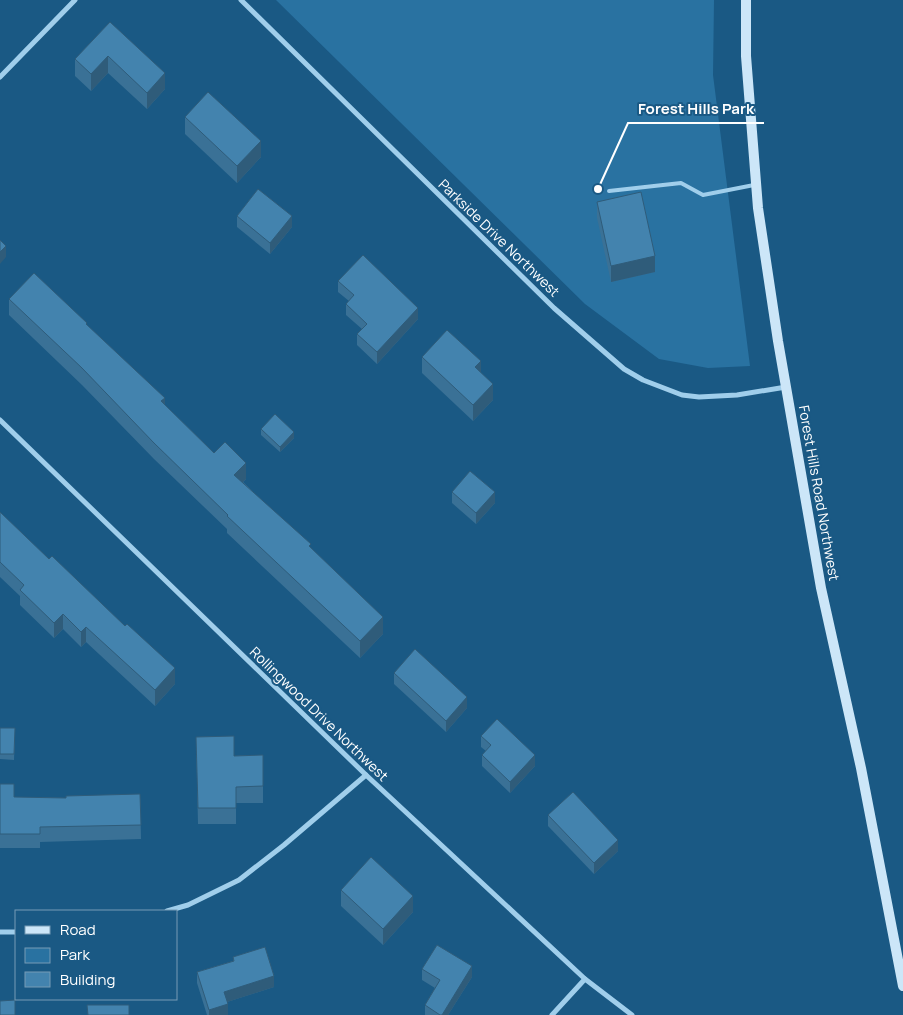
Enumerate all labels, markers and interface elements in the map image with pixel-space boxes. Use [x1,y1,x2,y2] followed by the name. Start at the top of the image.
[628,93,764,123] callout: Forest Hills Park
[638,98,755,119] text: Forest Hills Park
[435,175,564,301] street label: Parkside Drive Northwest
[795,404,844,583] street label: Forest Hills Road Northwest
[246,642,393,785] street label: Rollingwood Drive Northwest
[15,910,178,1000] legend
[60,919,96,940] text: Road
[60,944,90,965] text: Park
[60,969,115,990] text: Building

